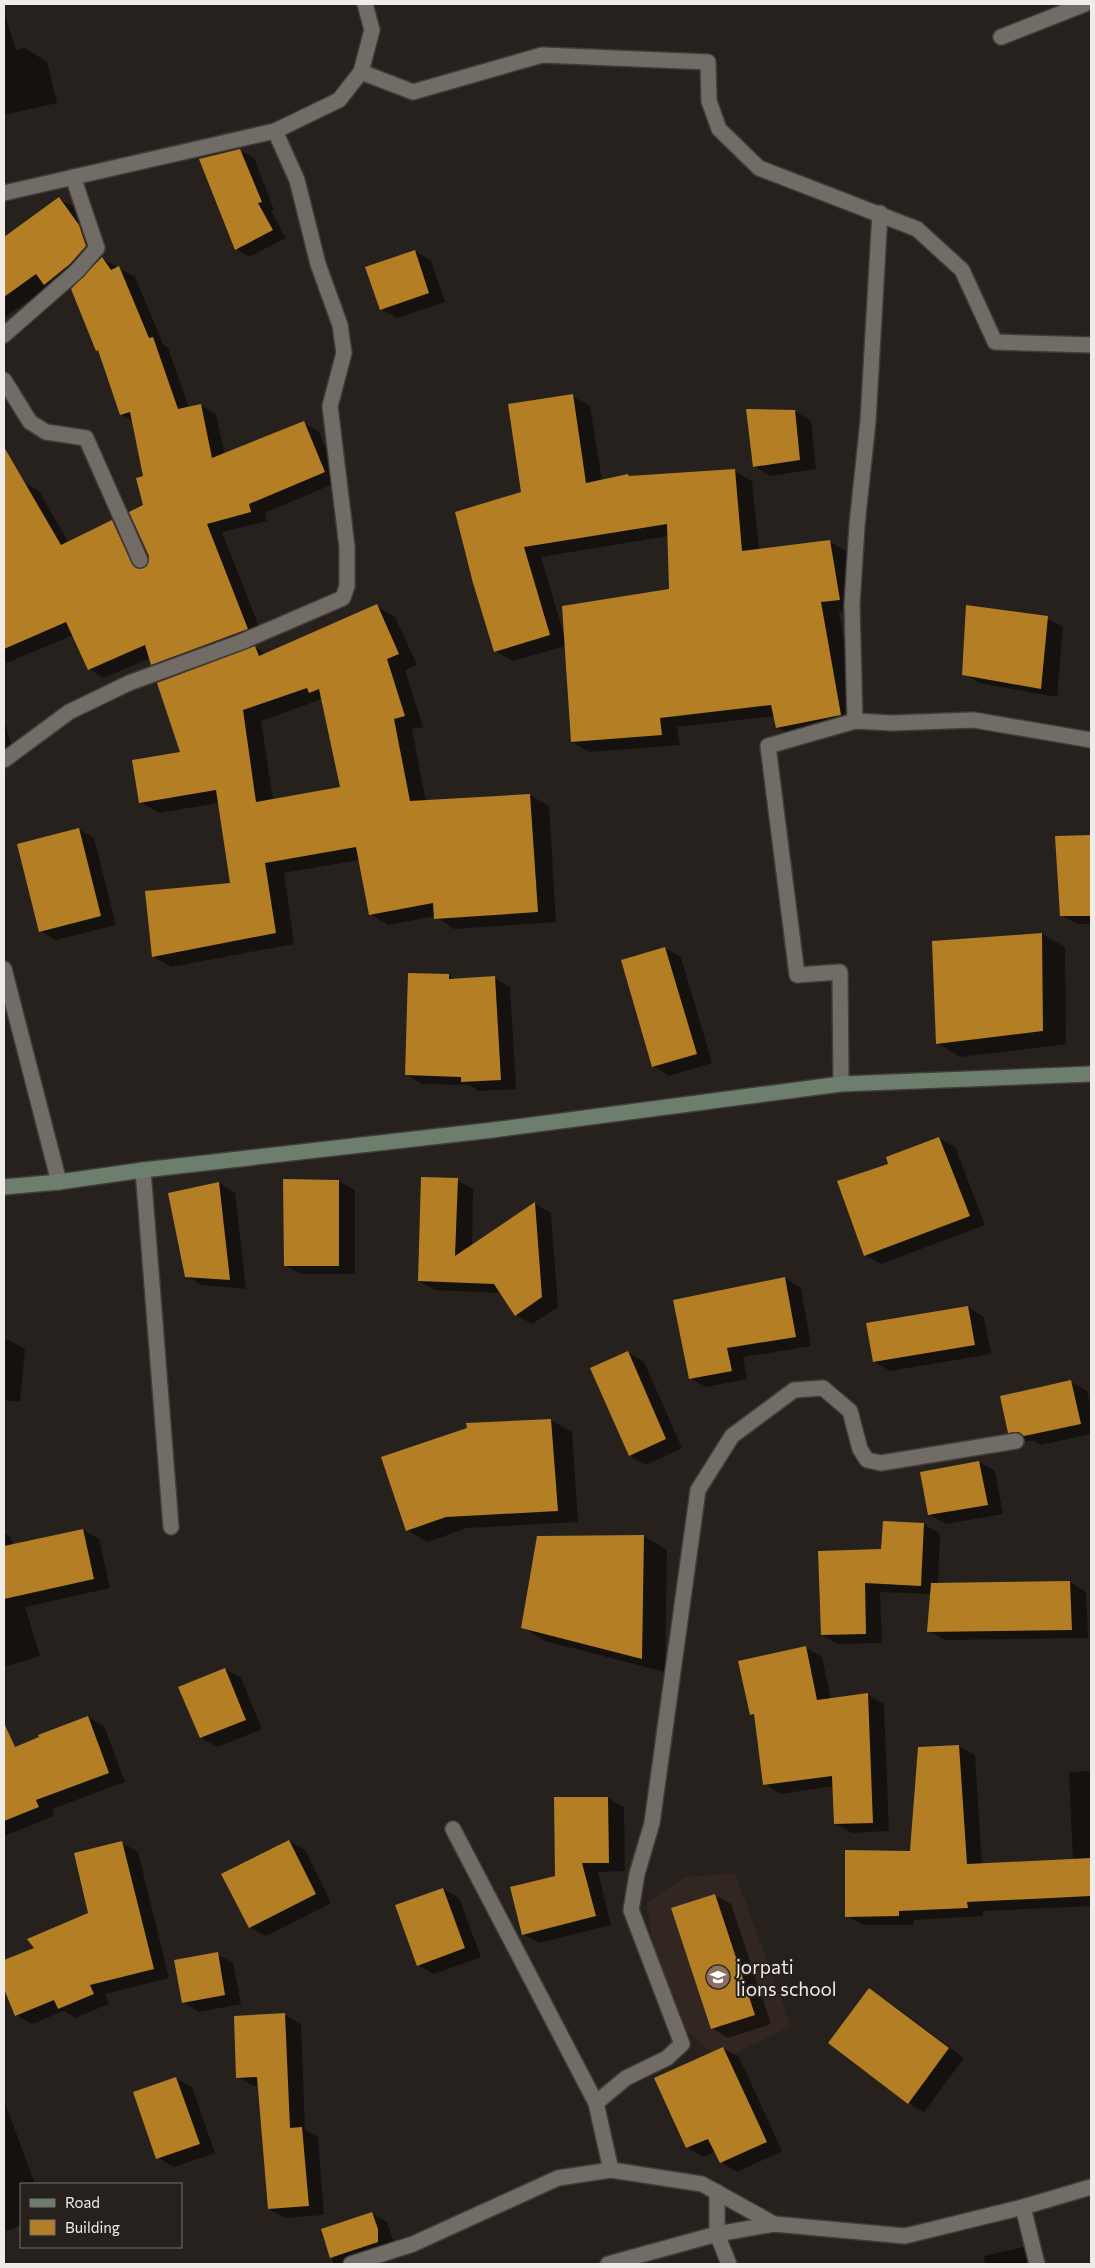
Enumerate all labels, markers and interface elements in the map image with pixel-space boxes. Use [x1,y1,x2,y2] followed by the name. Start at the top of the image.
[736,1955,837,2000] place label: jorpati lions school
[705,1964,731,1990] school or university icon: jorpati lions school
[20,2183,182,2248] legend
[65,2193,100,2211] text: Road
[65,2218,120,2236] text: Building

